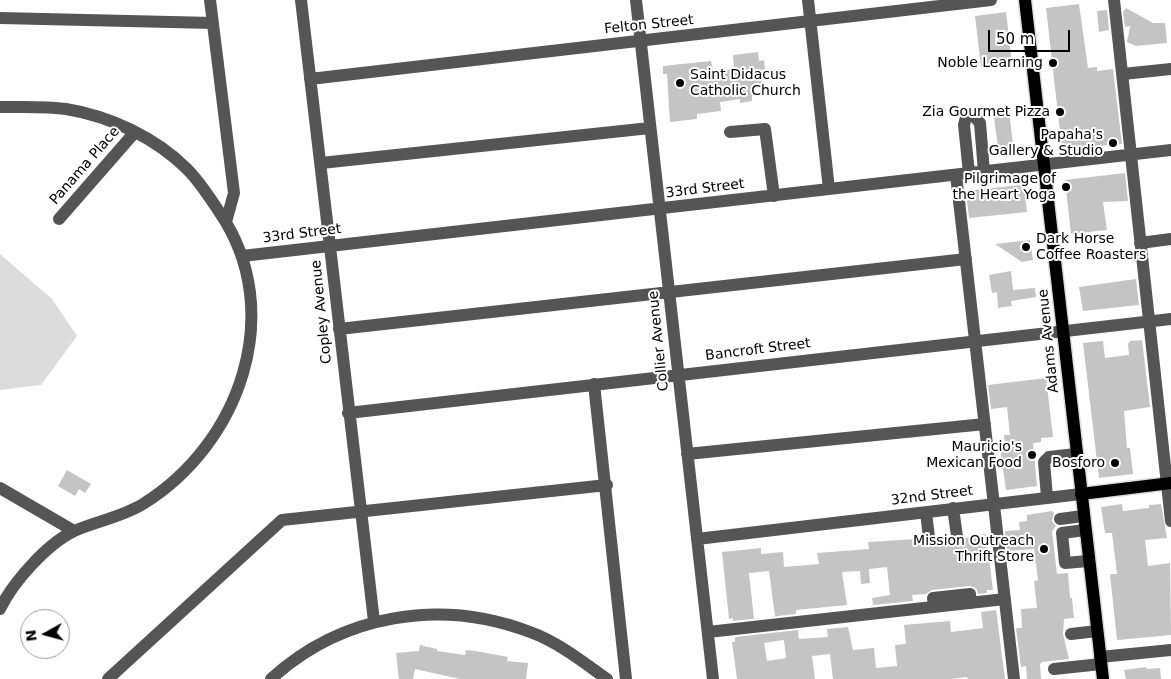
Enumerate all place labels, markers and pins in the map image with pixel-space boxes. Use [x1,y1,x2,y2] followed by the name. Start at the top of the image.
[937,55,1043,71] place label: Noble Learning
[1047,57,1059,69] marker: Noble Learning
[690,67,801,100] place label: Saint Didacus Catholic Church
[674,77,686,89] marker: Saint Didacus Catholic Church
[922,104,1050,120] place label: Zia Gourmet Pizza
[1054,106,1066,118] marker: Zia Gourmet Pizza
[989,127,1103,160] place label: Papaha's Gallery & Studio
[1107,137,1119,149] marker: Papaha's Gallery & Studio
[952,171,1056,203] place label: Pilgrimage of the Heart Yoga
[1060,181,1072,193] marker: Pilgrimage of the Heart Yoga
[1036,231,1146,264] place label: Dark Horse Coffee Roasters
[1020,241,1032,253] marker: Dark Horse Coffee Roasters
[926,439,1022,472] place label: Mauricio's Mexican Food
[1026,449,1038,461] marker: Mauricio's Mexican Food
[1052,455,1105,471] place label: Bosforo
[1109,457,1121,469] marker: Bosforo
[913,533,1034,566] place label: Mission Outreach Thrift Store
[1038,543,1050,555] marker: Mission Outreach Thrift Store

